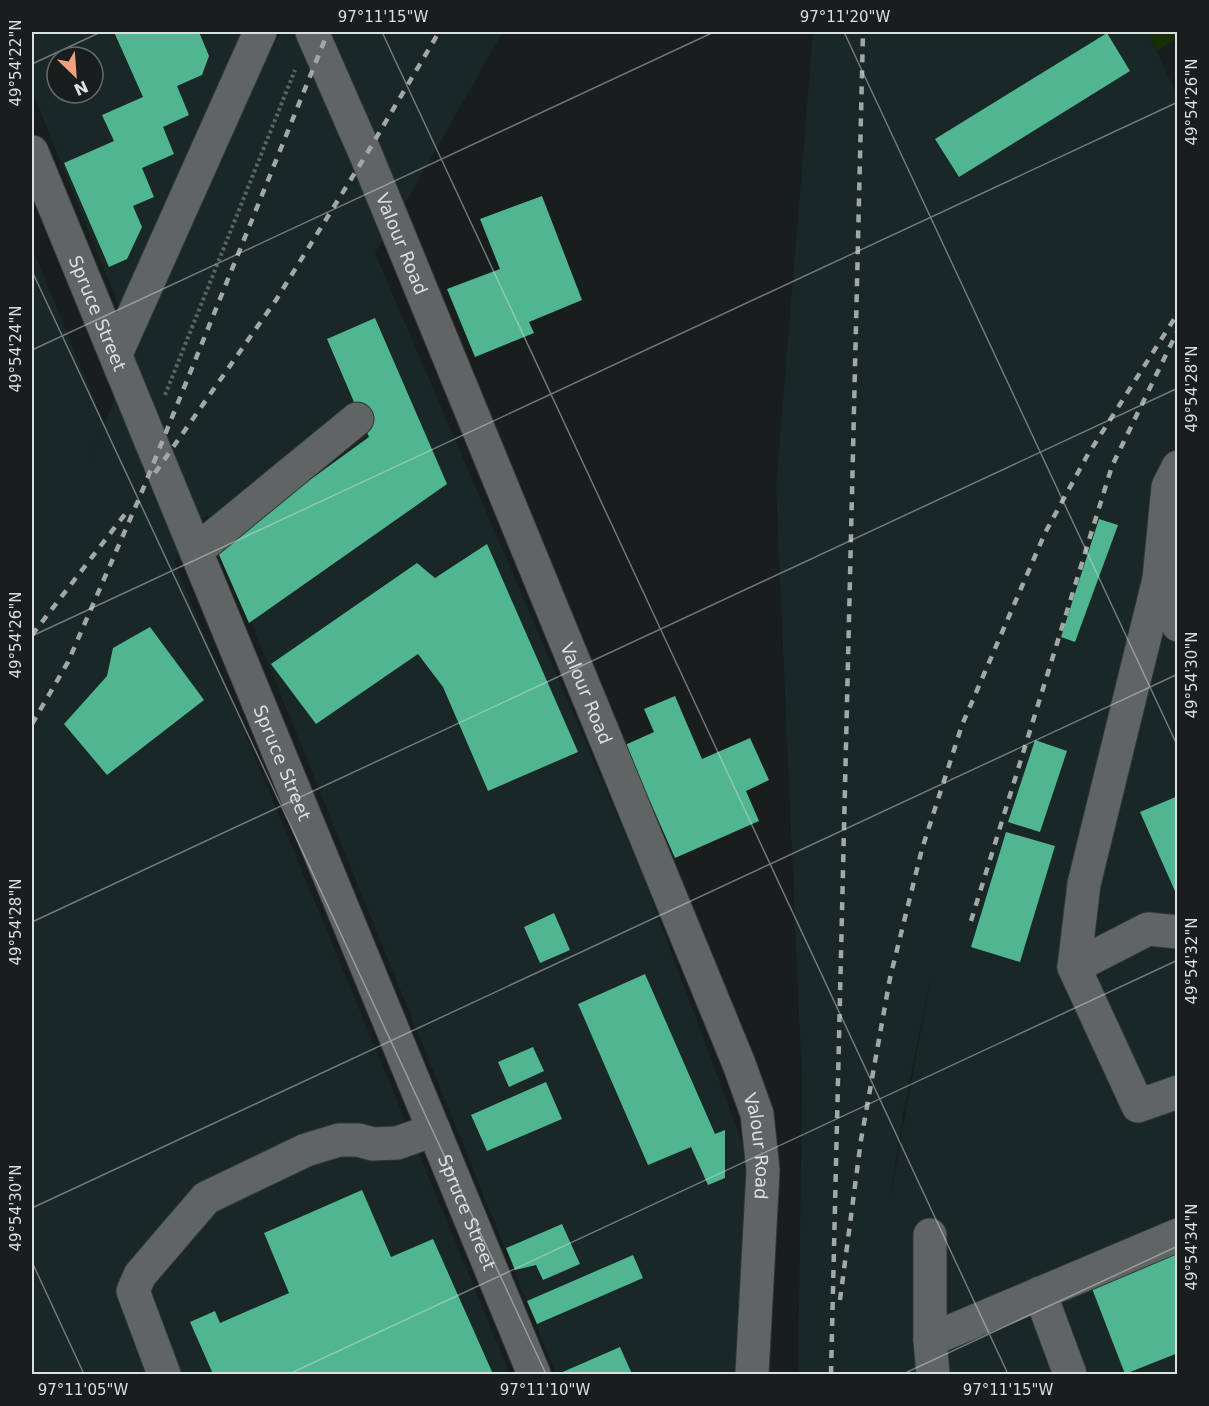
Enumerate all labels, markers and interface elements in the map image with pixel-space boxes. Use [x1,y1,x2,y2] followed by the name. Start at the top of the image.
[338,8,428,26] text: 97°11'15"W
[800,8,890,26] text: 97°11'20"W
[7,19,25,107] text: 49°54'22"N
[45,45,105,105] north arrow
[1183,58,1201,146] text: 49°54'26"N
[71,77,91,100] text: N
[372,190,432,297] street label: Valour Road
[65,252,131,374] street label: Spruce Street
[7,305,25,393] text: 49°54'24"N
[1183,345,1201,433] text: 49°54'28"N
[7,591,25,679] text: 49°54'26"N
[1183,631,1201,719] text: 49°54'30"N
[557,639,617,747] street label: Valour Road
[250,702,316,823] street label: Spruce Street
[7,878,25,966] text: 49°54'28"N
[1183,917,1201,1005] text: 49°54'32"N
[740,1090,774,1200] street label: Valour Road
[434,1151,501,1273] street label: Spruce Street
[7,1164,25,1252] text: 49°54'30"N
[1183,1203,1201,1291] text: 49°54'34"N
[38,1381,128,1399] text: 97°11'05"W
[500,1381,590,1399] text: 97°11'10"W
[963,1381,1053,1399] text: 97°11'15"W

